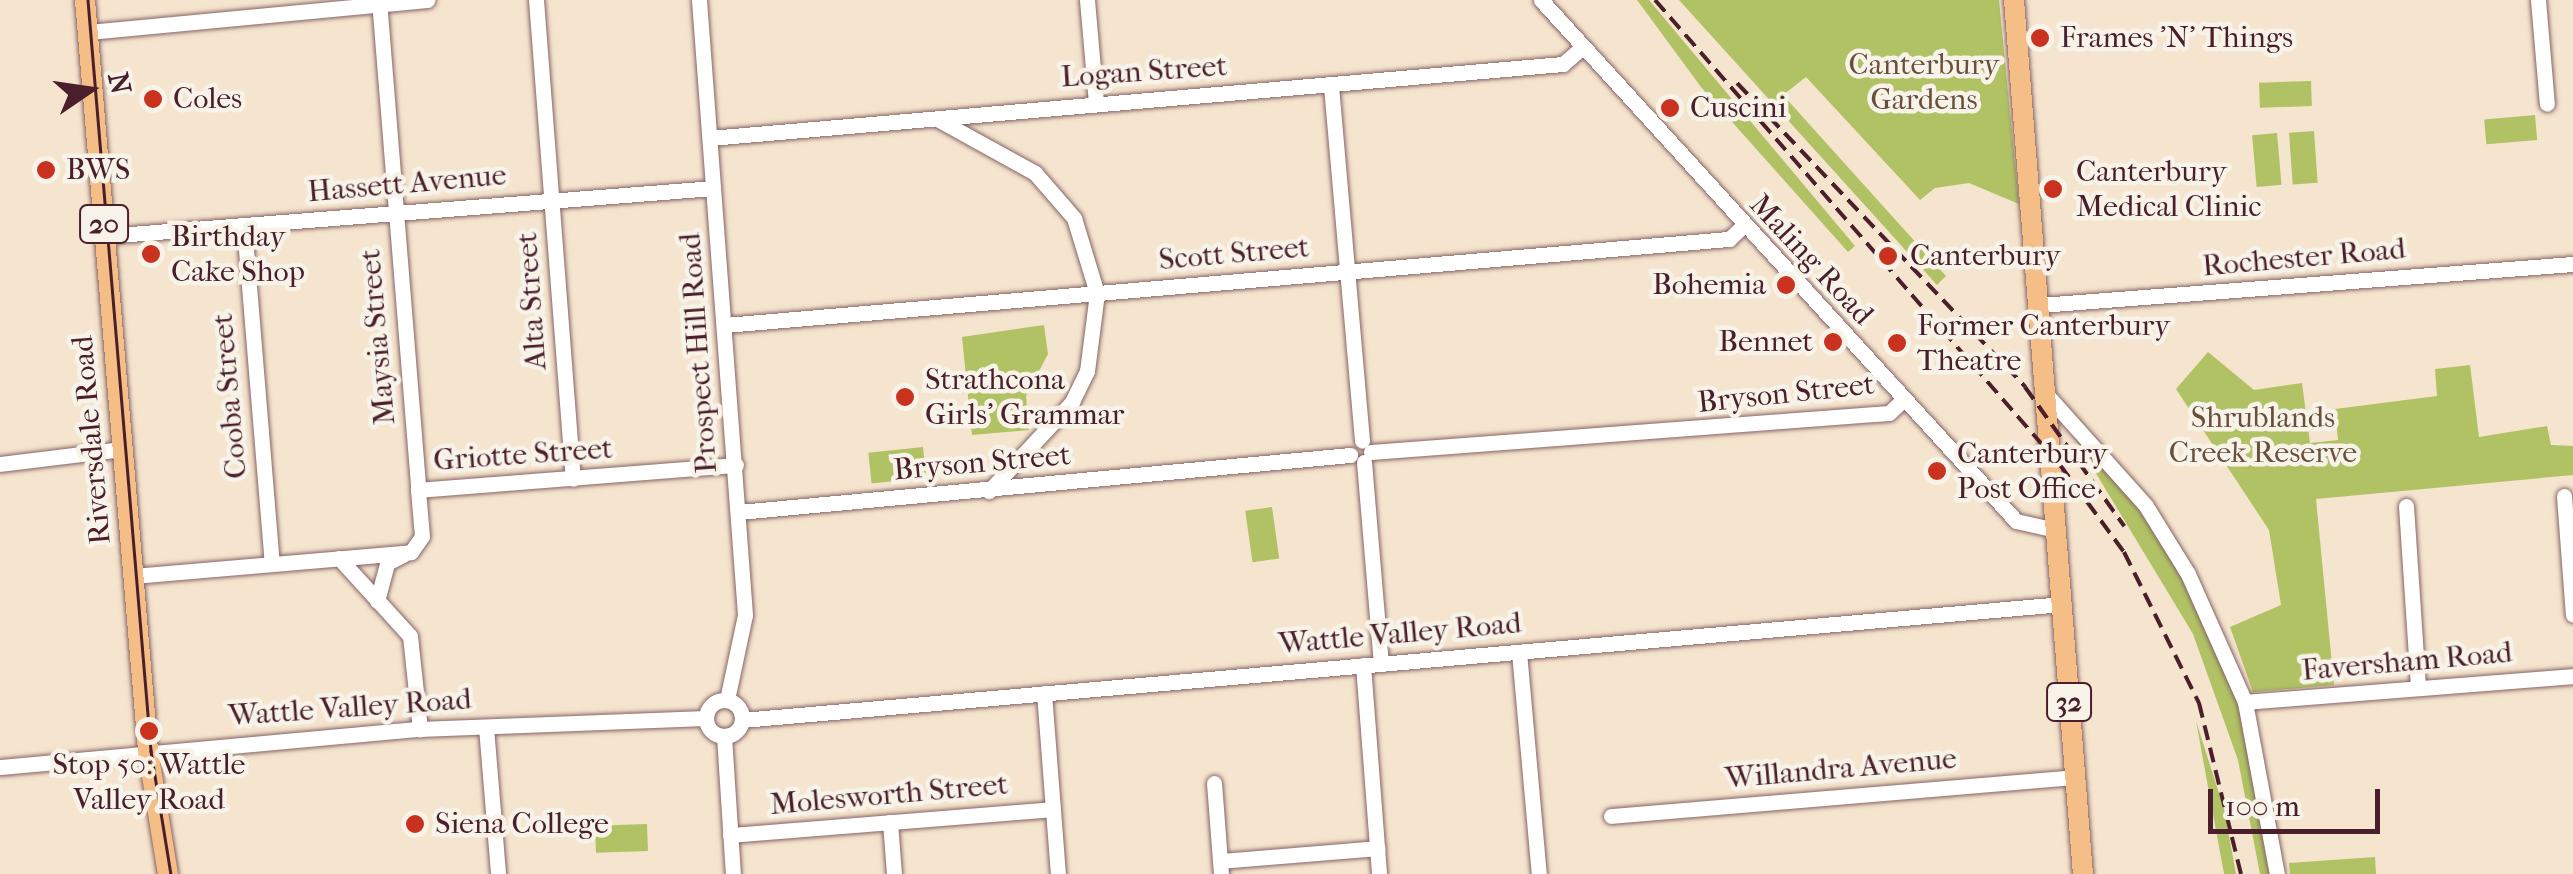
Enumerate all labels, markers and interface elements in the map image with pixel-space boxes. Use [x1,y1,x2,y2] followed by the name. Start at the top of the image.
[2060,20,2293,56] place label: Frames 'N' Things
[2029,27,2051,49] marker: Frames 'N' Things
[40,40,140,140] north arrow
[1849,47,1999,118] park label: Canterbury Gardens
[1060,48,1228,96] street label: Logan Street
[101,69,138,97] text: N
[173,81,242,117] place label: Coles
[142,88,164,110] marker: Coles
[1690,90,1787,126] place label: Cuscini
[1659,97,1681,119] marker: Cuscini
[66,152,130,188] place label: BWS
[2076,154,2261,224] place label: Canterbury Medical Clinic
[306,157,508,211] street label: Hassett Avenue
[35,159,57,181] marker: BWS
[2040,176,2066,202] marker: Canterbury Medical Clinic
[1742,187,1880,333] street label: Maling Road
[79,201,129,247] road number: 20
[171,219,305,290] place label: Birthday Cake Shop
[1157,229,1311,279] street label: Scott Street
[509,231,555,371] street label: Alta Street
[2201,231,2407,285] street label: Rochester Road
[673,232,725,474] street label: Prospect Hill Road
[1910,238,2061,274] place label: Canterbury
[140,243,162,265] marker: Birthday Cake Shop
[1875,243,1901,269] marker: Canterbury
[352,248,404,426] street label: Maysia Street
[1652,267,1766,303] place label: Bohemia
[1775,274,1797,296] marker: Bohemia
[1917,308,2170,378] place label: Former Canterbury Theatre
[205,312,255,480] street label: Cooba Street
[1718,324,1813,360] place label: Bennet
[1822,331,1844,353] marker: Bennet
[1886,332,1908,354] marker: Former Canterbury Theatre
[65,334,119,546] street label: Riversdale Road
[925,362,1124,432] place label: Strathcona Girls' Grammar
[1696,367,1876,421] street label: Bryson Street
[894,386,916,408] marker: Strathcona Girls' Grammar
[2169,400,2357,470] park label: Shrublands Creek Reserve
[432,431,614,479] street label: Griotte Street
[1957,436,2108,506] place label: Canterbury Post Office
[892,437,1072,489] street label: Bryson Street
[1926,460,1948,482] marker: Canterbury Post Office
[1277,605,1523,663] street label: Wattle Valley Road
[2300,635,2514,689] street label: Faversham Road
[2044,679,2094,725] road number: 32
[227,682,473,734] street label: Wattle Valley Road
[138,720,160,742] marker: Stop 50: Wattle Valley Road
[1724,741,1958,797] street label: Willandra Avenue
[53,747,245,818] place label: Stop 50: Wattle Valley Road
[769,767,1009,823] street label: Molesworth Street
[2213,769,2386,831] scale bar
[2225,789,2300,824] text: 100 m
[435,806,609,842] place label: Siena College
[404,813,426,835] marker: Siena College

